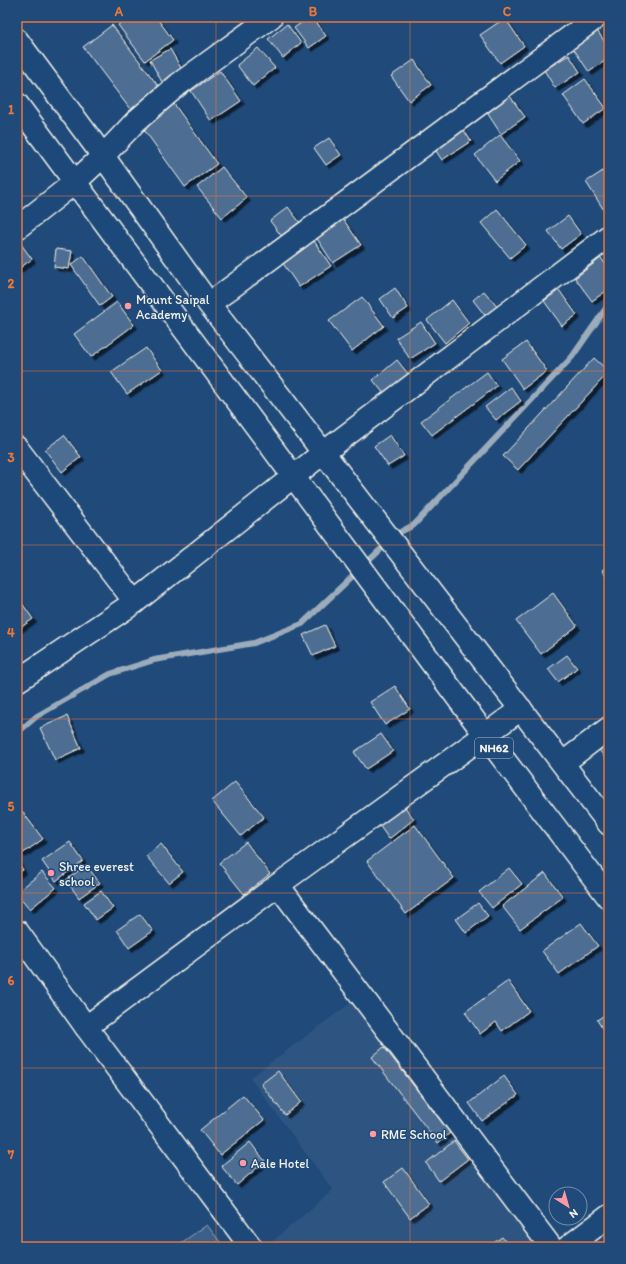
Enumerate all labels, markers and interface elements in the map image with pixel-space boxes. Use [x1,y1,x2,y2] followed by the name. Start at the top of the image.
[114,4,124,19] text: A
[309,4,318,19] text: B
[503,4,512,19] text: C
[8,102,14,117] text: 1
[8,276,15,291] text: 2
[136,292,210,322] place label: Mount Saipal Academy
[123,301,133,311] marker: Mount Saipal Academy
[7,450,15,465] text: 3
[7,625,15,640] text: 4
[475,738,513,758] road number: NH62
[8,799,15,814] text: 5
[59,859,134,889] place label: Shree everest school
[46,868,56,878] marker: Shree everest school
[8,973,15,988] text: 6
[381,1127,447,1142] place label: RME School
[368,1129,378,1139] marker: RME School
[7,1147,15,1162] text: 7
[251,1156,310,1171] place label: Aale Hotel
[238,1158,248,1168] marker: Aale Hotel
[548,1186,588,1226] north arrow
[567,1206,581,1221] text: N

